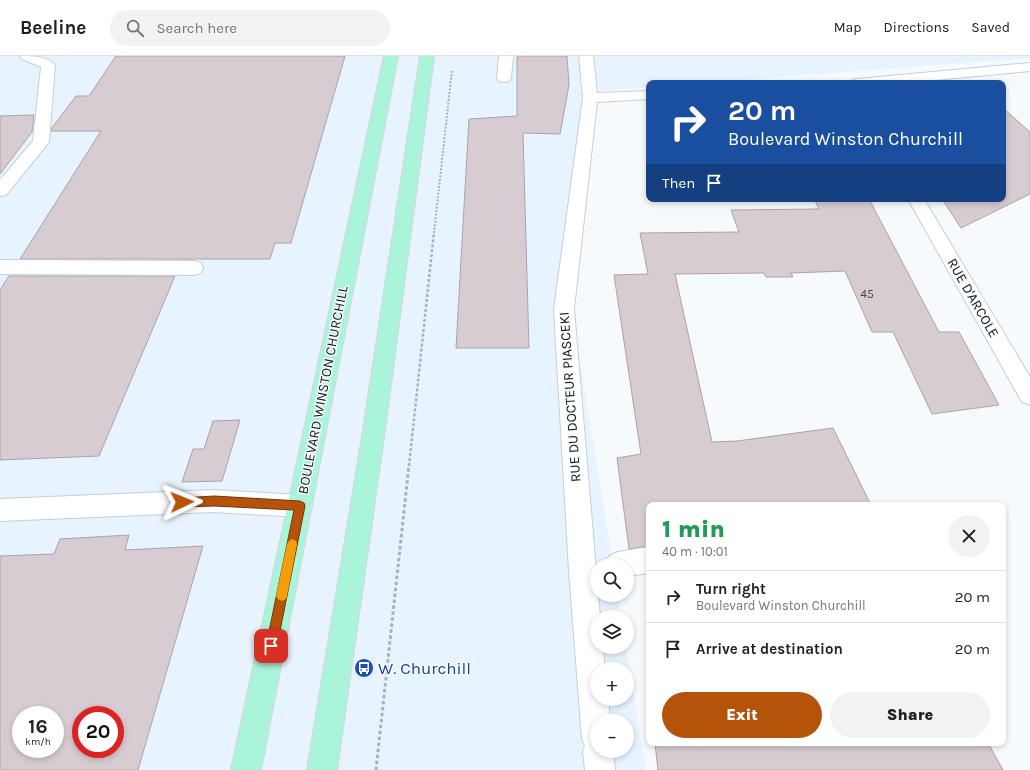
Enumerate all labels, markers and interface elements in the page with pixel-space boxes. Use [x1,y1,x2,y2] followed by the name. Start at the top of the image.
[110,10,390,46] search box
[20,17,86,39] text: Beeline
[124,17,146,39] icon: search
[156,19,237,37] text: Search here
[834,19,862,36] text: Map
[884,19,949,36] text: Directions
[971,19,1010,36] text: Saved
[728,94,796,127] text: 20 m
[662,96,714,148] icon: right
[728,128,963,150] text: Boulevard Winston Churchill
[703,172,725,194] icon: arrive
[662,174,695,192] text: Then
[943,255,1003,341] street label: RUE D'ARCOLE
[294,284,352,496] street label: BOULEVARD WINSTON CHURCHILL
[860,287,874,301] house number: 45
[556,311,584,483] street label: RUE DU DOCTEUR PIASCEKI
[161,481,203,523] position arrow
[662,515,725,543] text: 1 min
[948,515,990,557] button: close
[662,544,728,559] text: 40 m · 10:01
[590,558,634,758] map controls
[590,558,634,602] button: search
[696,580,766,598] text: Turn right
[662,586,684,608] icon: right
[955,588,990,606] text: 20 m
[696,598,866,613] text: Boulevard Winston Churchill
[590,610,634,654] button: layers
[254,629,288,663] pin
[260,635,282,657] icon: arrive
[662,638,684,660] icon: arrive
[696,640,843,658] text: Arrive at destination
[955,640,990,658] text: 20 m
[353,657,375,679] bus stop icon: W. Churchill
[378,658,471,678] place label: W. Churchill
[590,662,634,706] button: +
[662,692,822,738] button: Exit
[830,692,990,738] button: Share
[72,706,124,758] speed limit sign: 20
[590,714,634,758] button: −
[28,715,48,738] text: 16
[25,736,51,748] text: km/h

